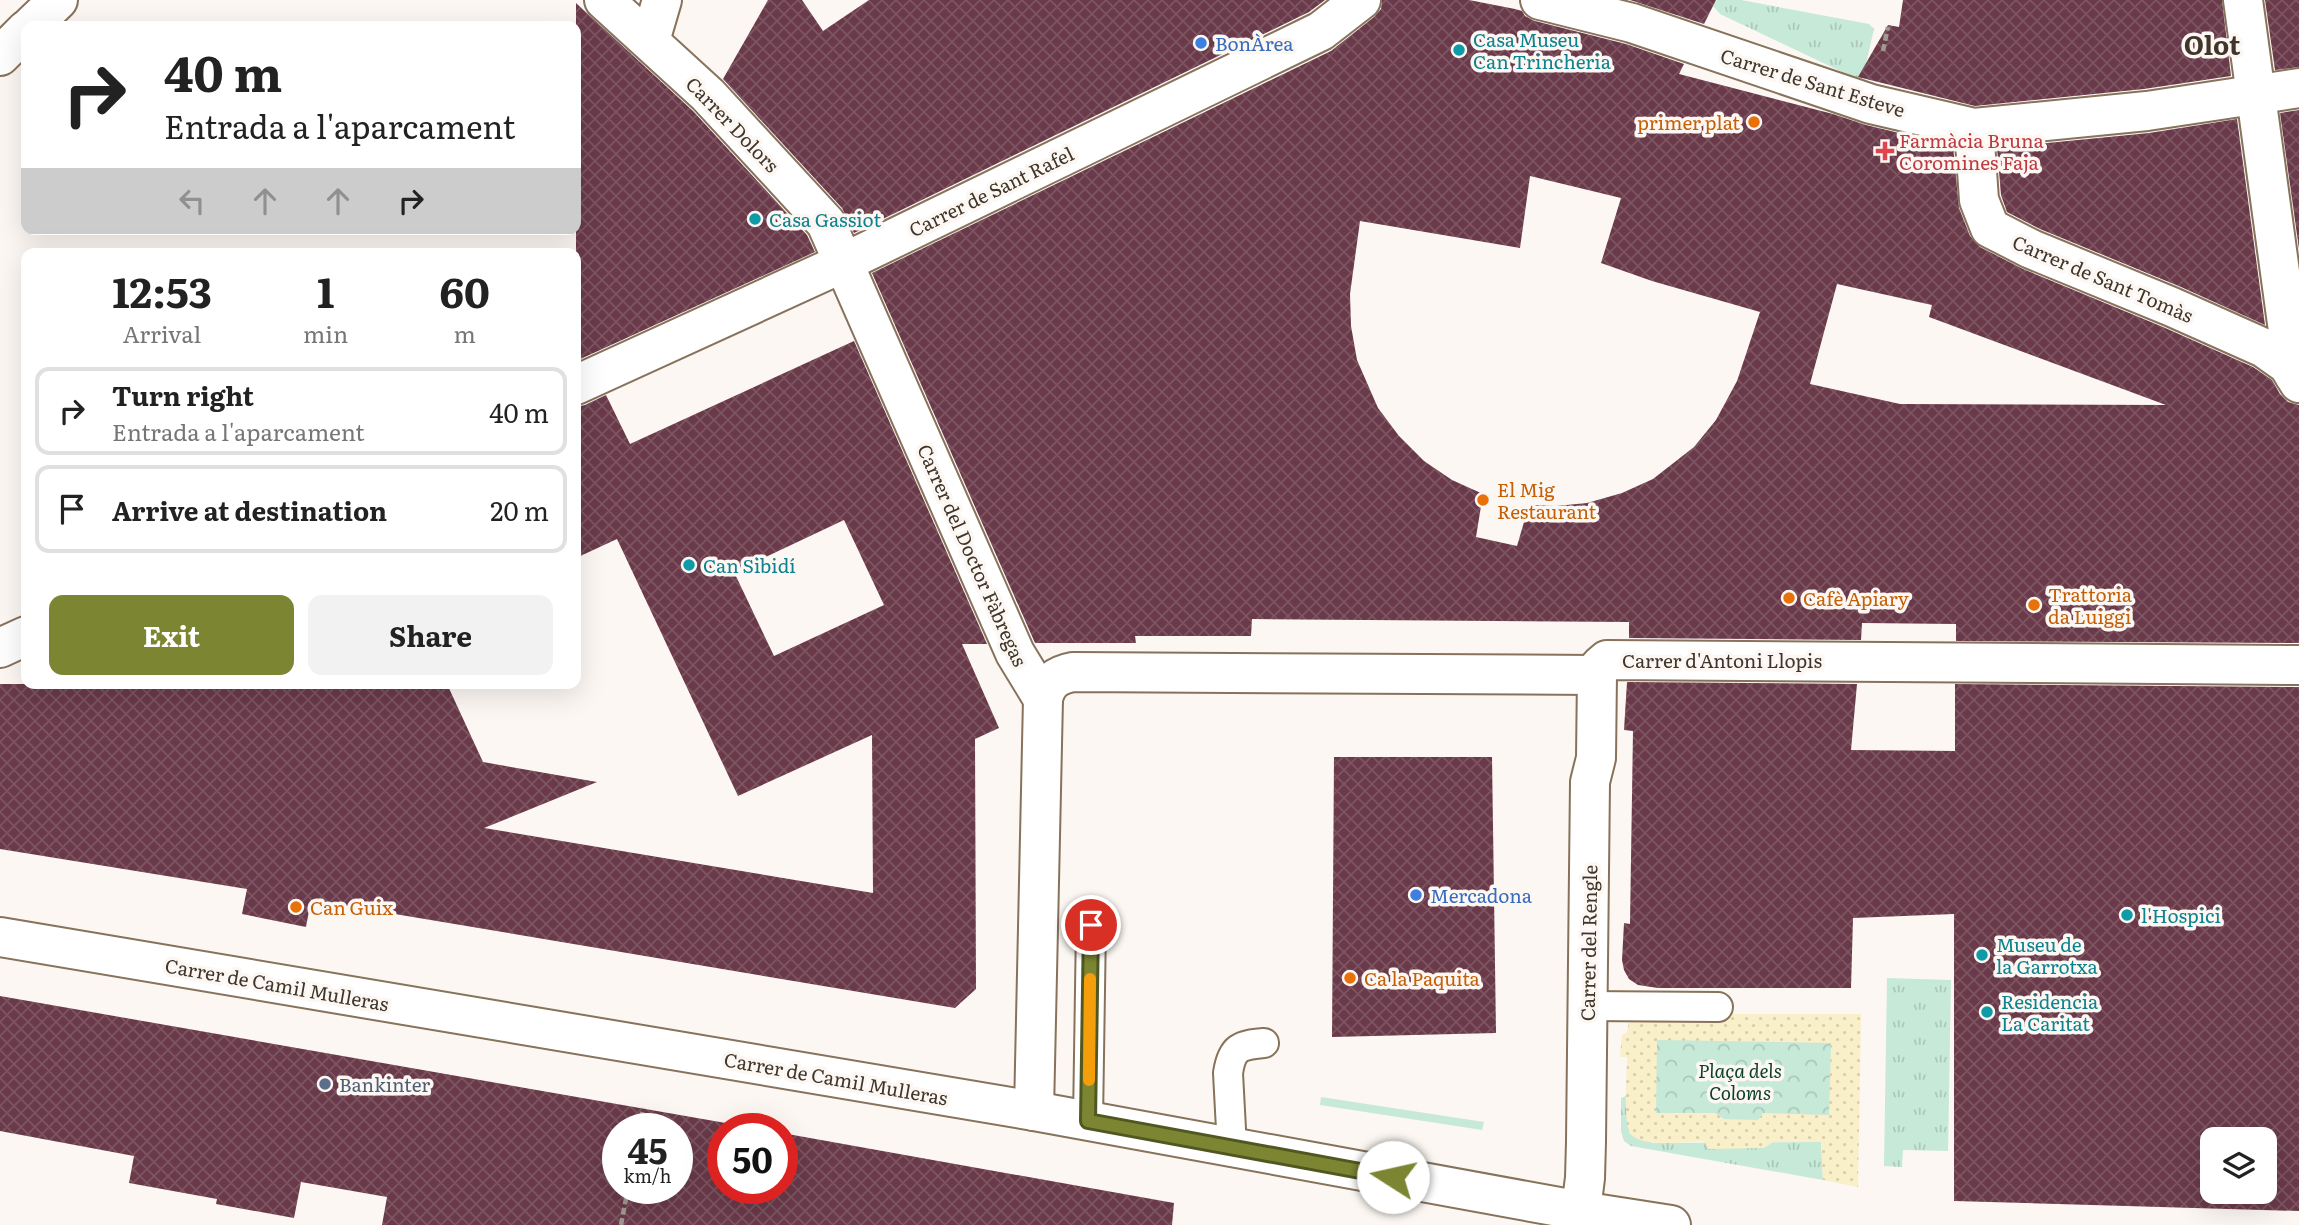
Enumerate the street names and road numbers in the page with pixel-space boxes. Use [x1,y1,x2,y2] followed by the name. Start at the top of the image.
[1717,41,1909,123] street label: Carrer de Sant Esteve
[680,70,786,178] street label: Carrer Dolors
[904,139,1078,243] street label: Carrer de Sant Rafel
[2008,227,2198,329] street label: Carrer de Sant Tomàs
[911,439,1035,671] street label: Carrer del Doctor Fàbregas
[1622,646,1822,674] street label: Carrer d'Antoni Llopis
[1573,864,1603,1021] street label: Carrer del Rengle
[163,951,391,1018] street label: Carrer de Camil Mulleras
[722,1045,950,1112] street label: Carrer de Camil Mulleras

